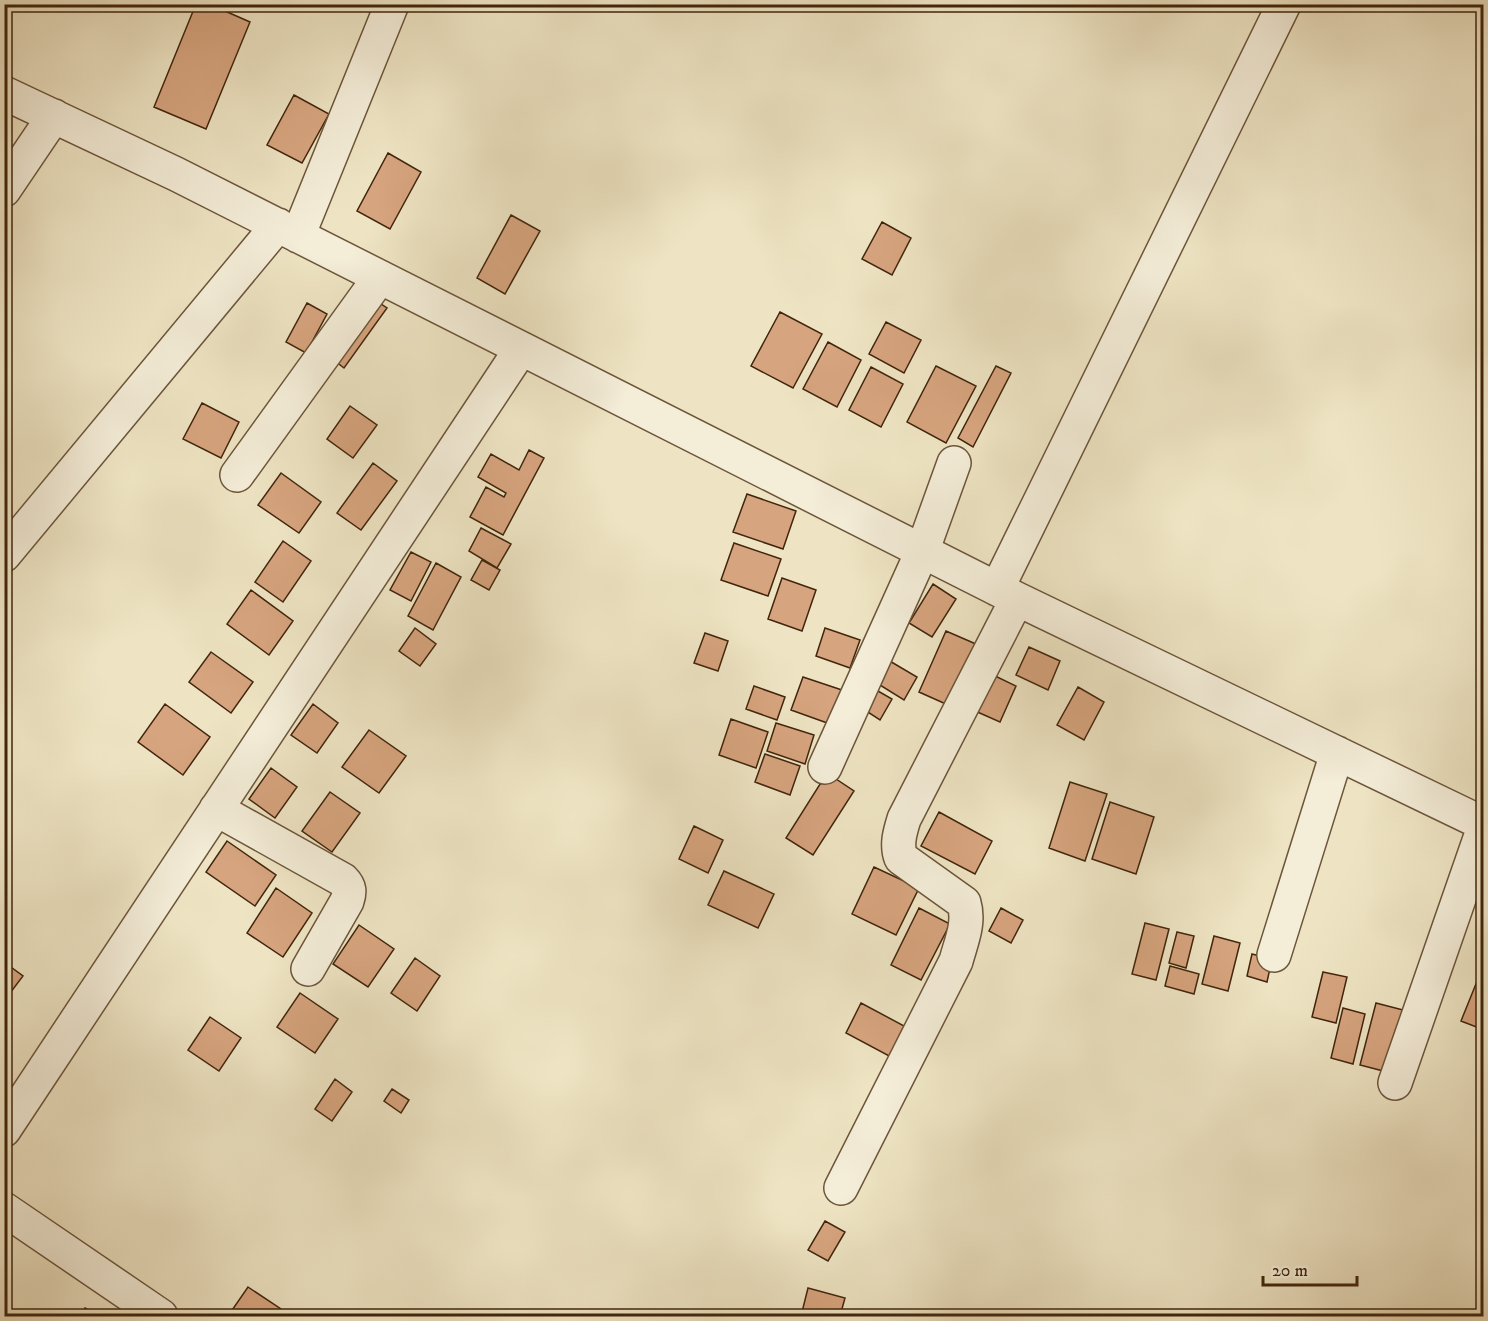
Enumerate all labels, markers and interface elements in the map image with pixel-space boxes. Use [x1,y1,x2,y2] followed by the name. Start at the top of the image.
[1263,1249,1358,1287] scale bar
[1272,1260,1308,1282] text: 20 m

